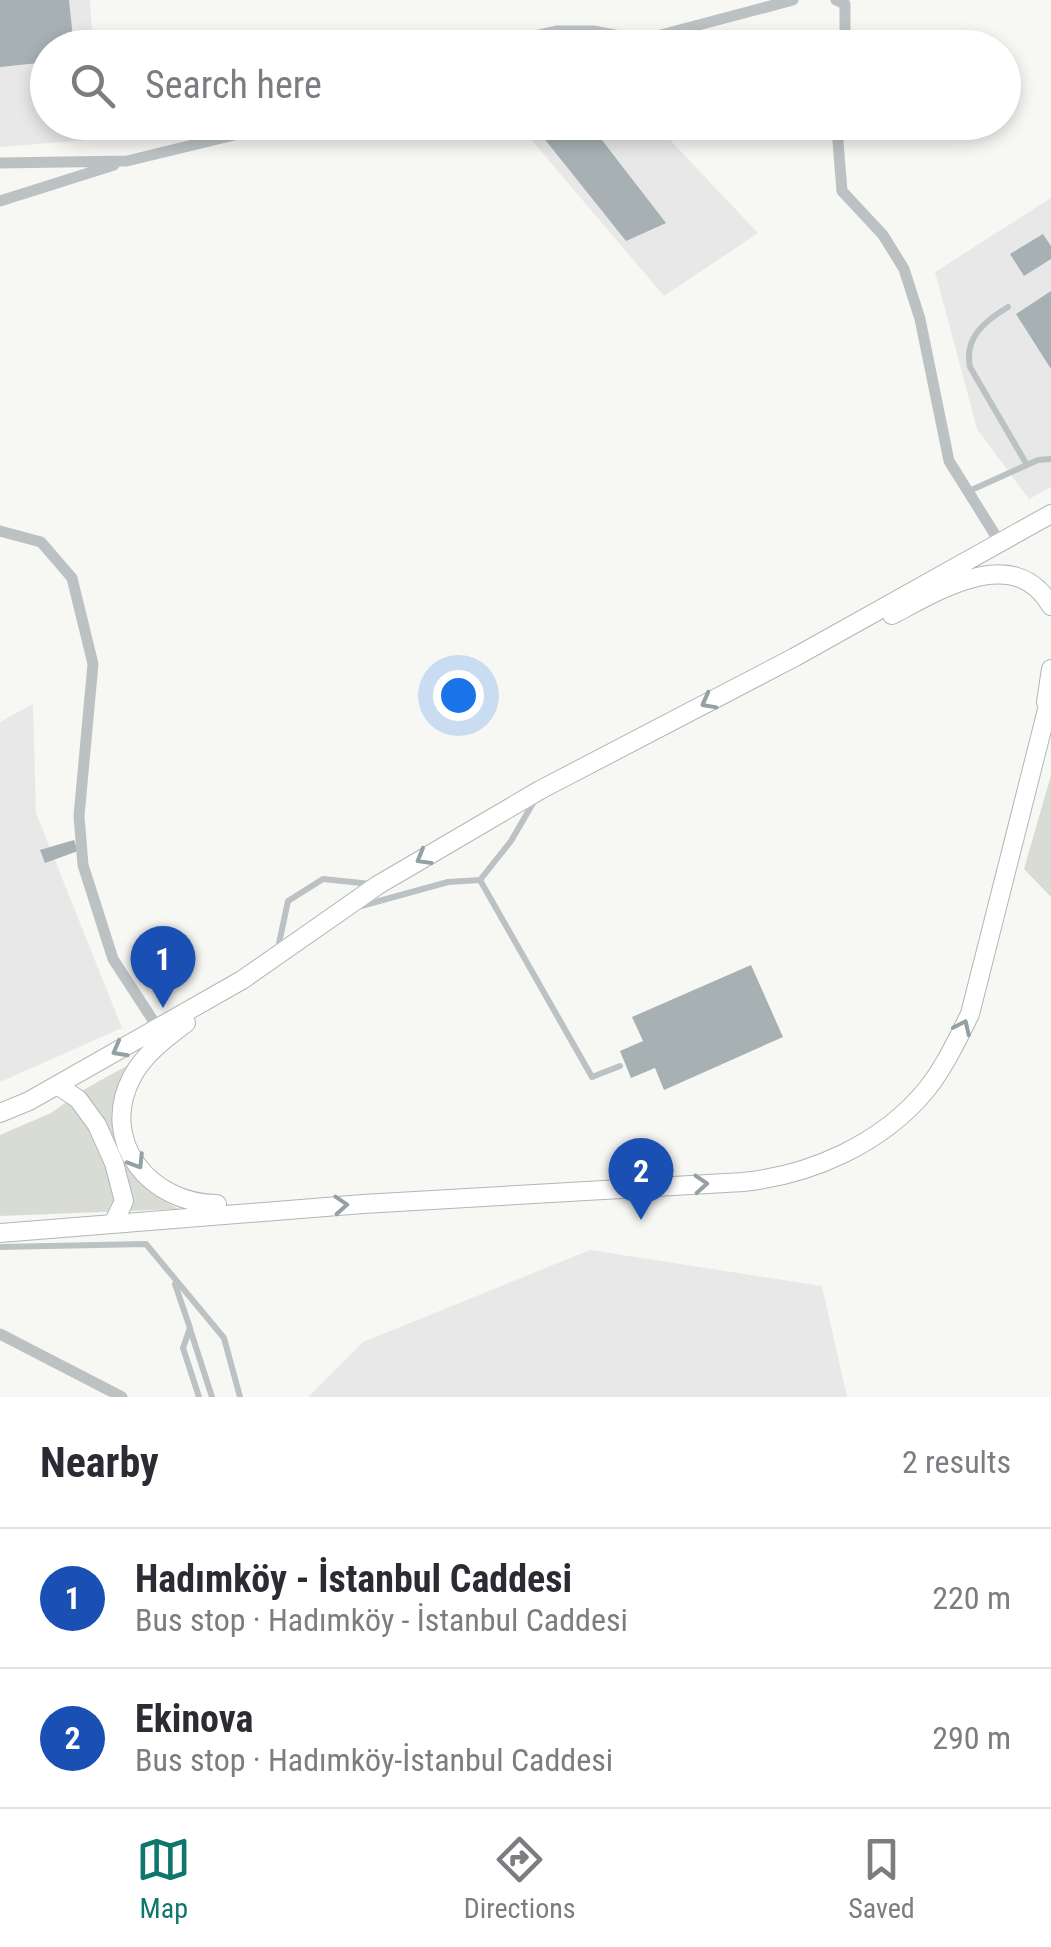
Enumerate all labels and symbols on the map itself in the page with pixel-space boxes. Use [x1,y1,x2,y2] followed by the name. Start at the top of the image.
[433,670,484,721] your location
[701,690,719,709] one-way arrow
[416,846,434,865] one-way arrow
[130,926,196,1008] pin: 1
[951,1019,971,1037] one-way arrow
[112,1038,130,1058] one-way arrow
[608,1138,674,1220] pin: 2
[125,1151,144,1169] one-way arrow
[694,1174,710,1195] one-way arrow
[334,1195,350,1217] one-way arrow

